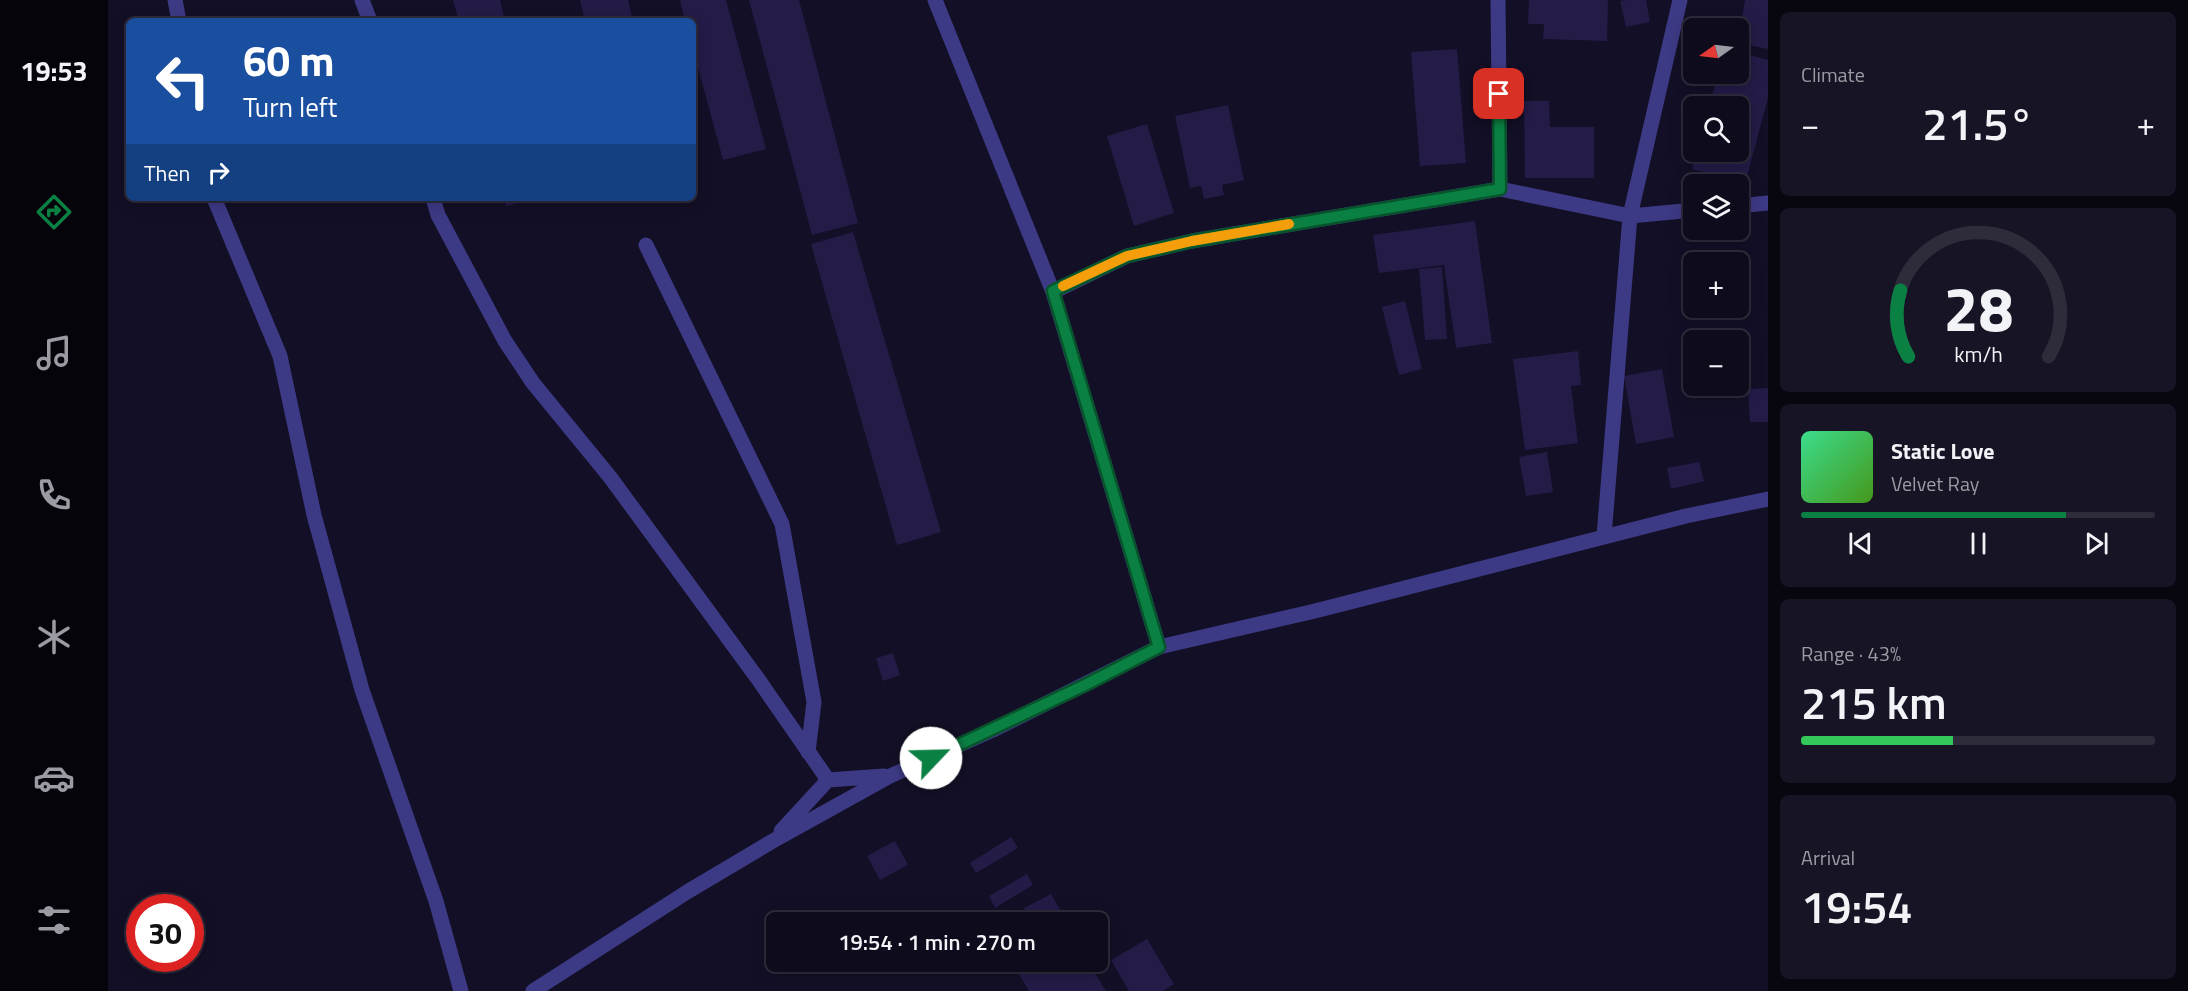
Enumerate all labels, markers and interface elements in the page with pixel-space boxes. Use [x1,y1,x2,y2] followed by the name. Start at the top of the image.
[1683,18,1749,84] north arrow
[1683,18,1749,396] map controls
[243,28,335,92] text: 60 m
[144,42,222,120] icon: left
[20,50,88,91] text: 19:53
[1801,59,1865,90] text: Climate
[1473,68,1524,119] pin
[1482,77,1515,110] icon: arrive
[243,86,337,127] text: Turn left
[1922,89,2034,157] text: 21.5°
[1683,96,1749,162] button: search
[1801,99,1819,149] text: −
[2137,99,2155,149] text: +
[144,156,190,190] text: Then
[202,156,235,189] icon: right
[1683,174,1749,240] button: layers
[33,191,75,233] icon: directions
[1683,252,1749,318] button: +
[1943,260,2013,355] text: 28
[1683,330,1749,396] button: −
[33,332,75,374] icon: music
[1954,338,2002,370] text: km/h
[1891,434,1994,468] text: Static Love
[1891,468,1980,499] text: Velvet Ray
[33,474,75,516] icon: phone
[1844,527,1877,560] icon: previous
[1962,527,1995,560] icon: pause
[2080,527,2113,560] icon: next
[33,616,75,658] icon: climate
[1801,638,1901,669] text: Range · 43%
[1801,668,1947,736] text: 215 km
[899,726,963,790] position arrow
[33,757,75,799] icon: car
[1801,842,1855,873] text: Arrival
[1801,872,1913,940] text: 19:54
[126,894,204,972] speed limit sign: 30
[33,899,75,941] icon: filters
[838,925,1036,959] text: 19:54 · 1 min · 270 m

